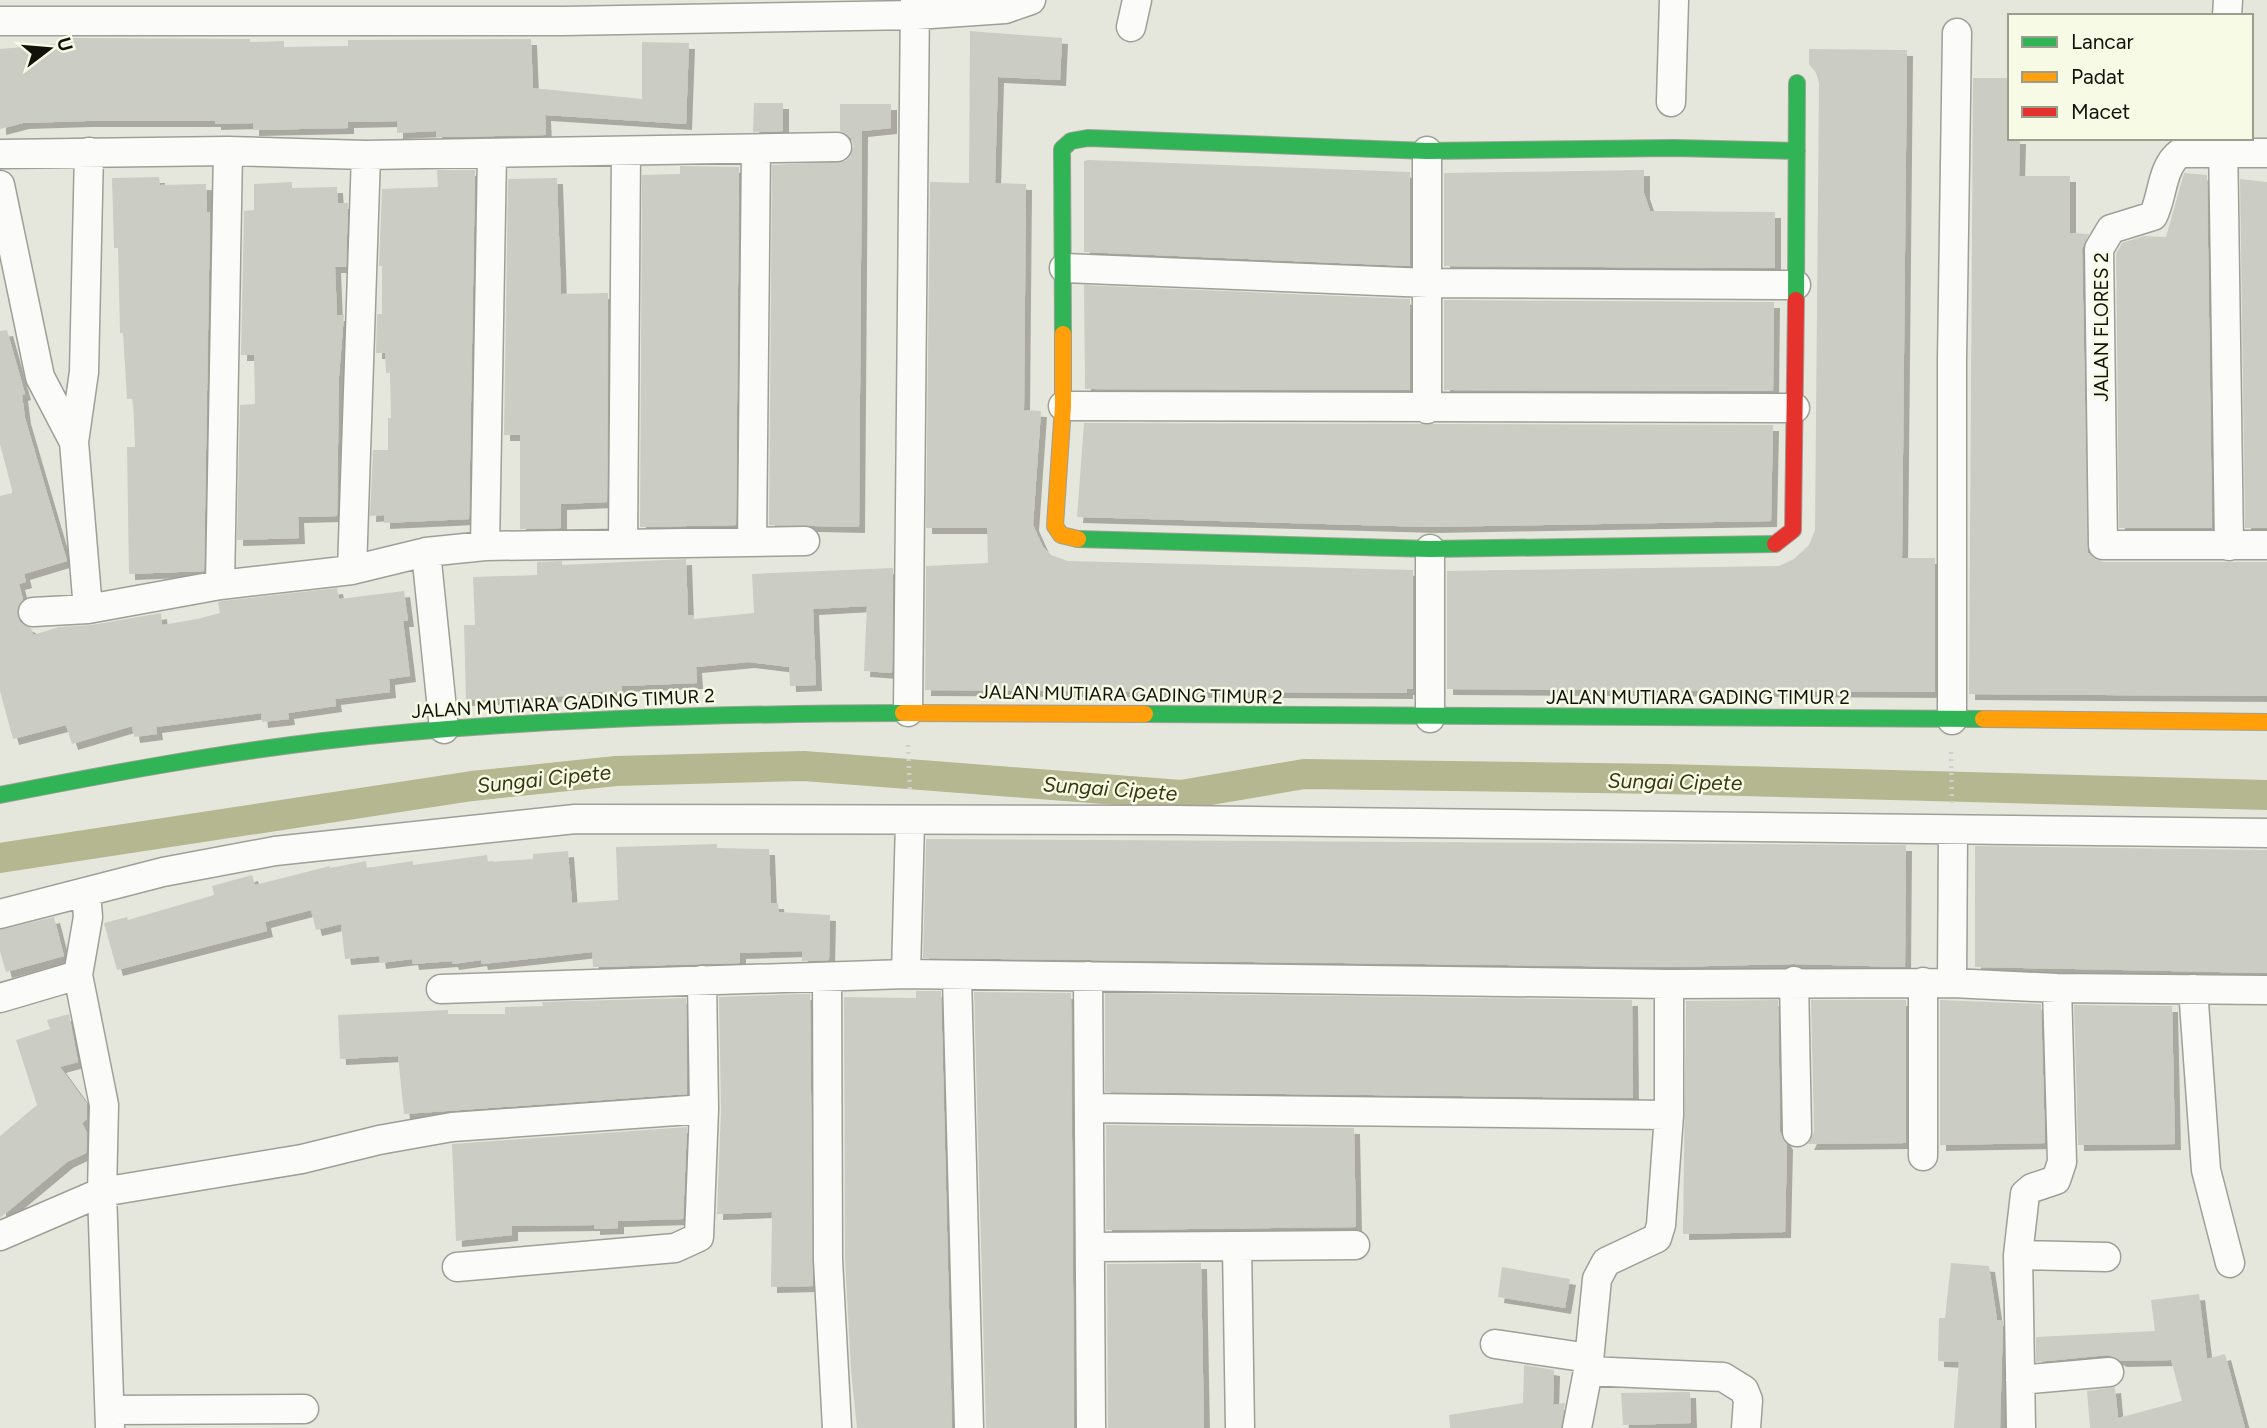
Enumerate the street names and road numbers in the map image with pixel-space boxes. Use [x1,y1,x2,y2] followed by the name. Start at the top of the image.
[2090,252,2113,402] street label: JALAN FLORES 2
[979,680,1283,709] street label: JALAN MUTIARA GADING TIMUR 2
[411,684,715,723] street label: JALAN MUTIARA GADING TIMUR 2
[1546,686,1850,709] street label: JALAN MUTIARA GADING TIMUR 2

